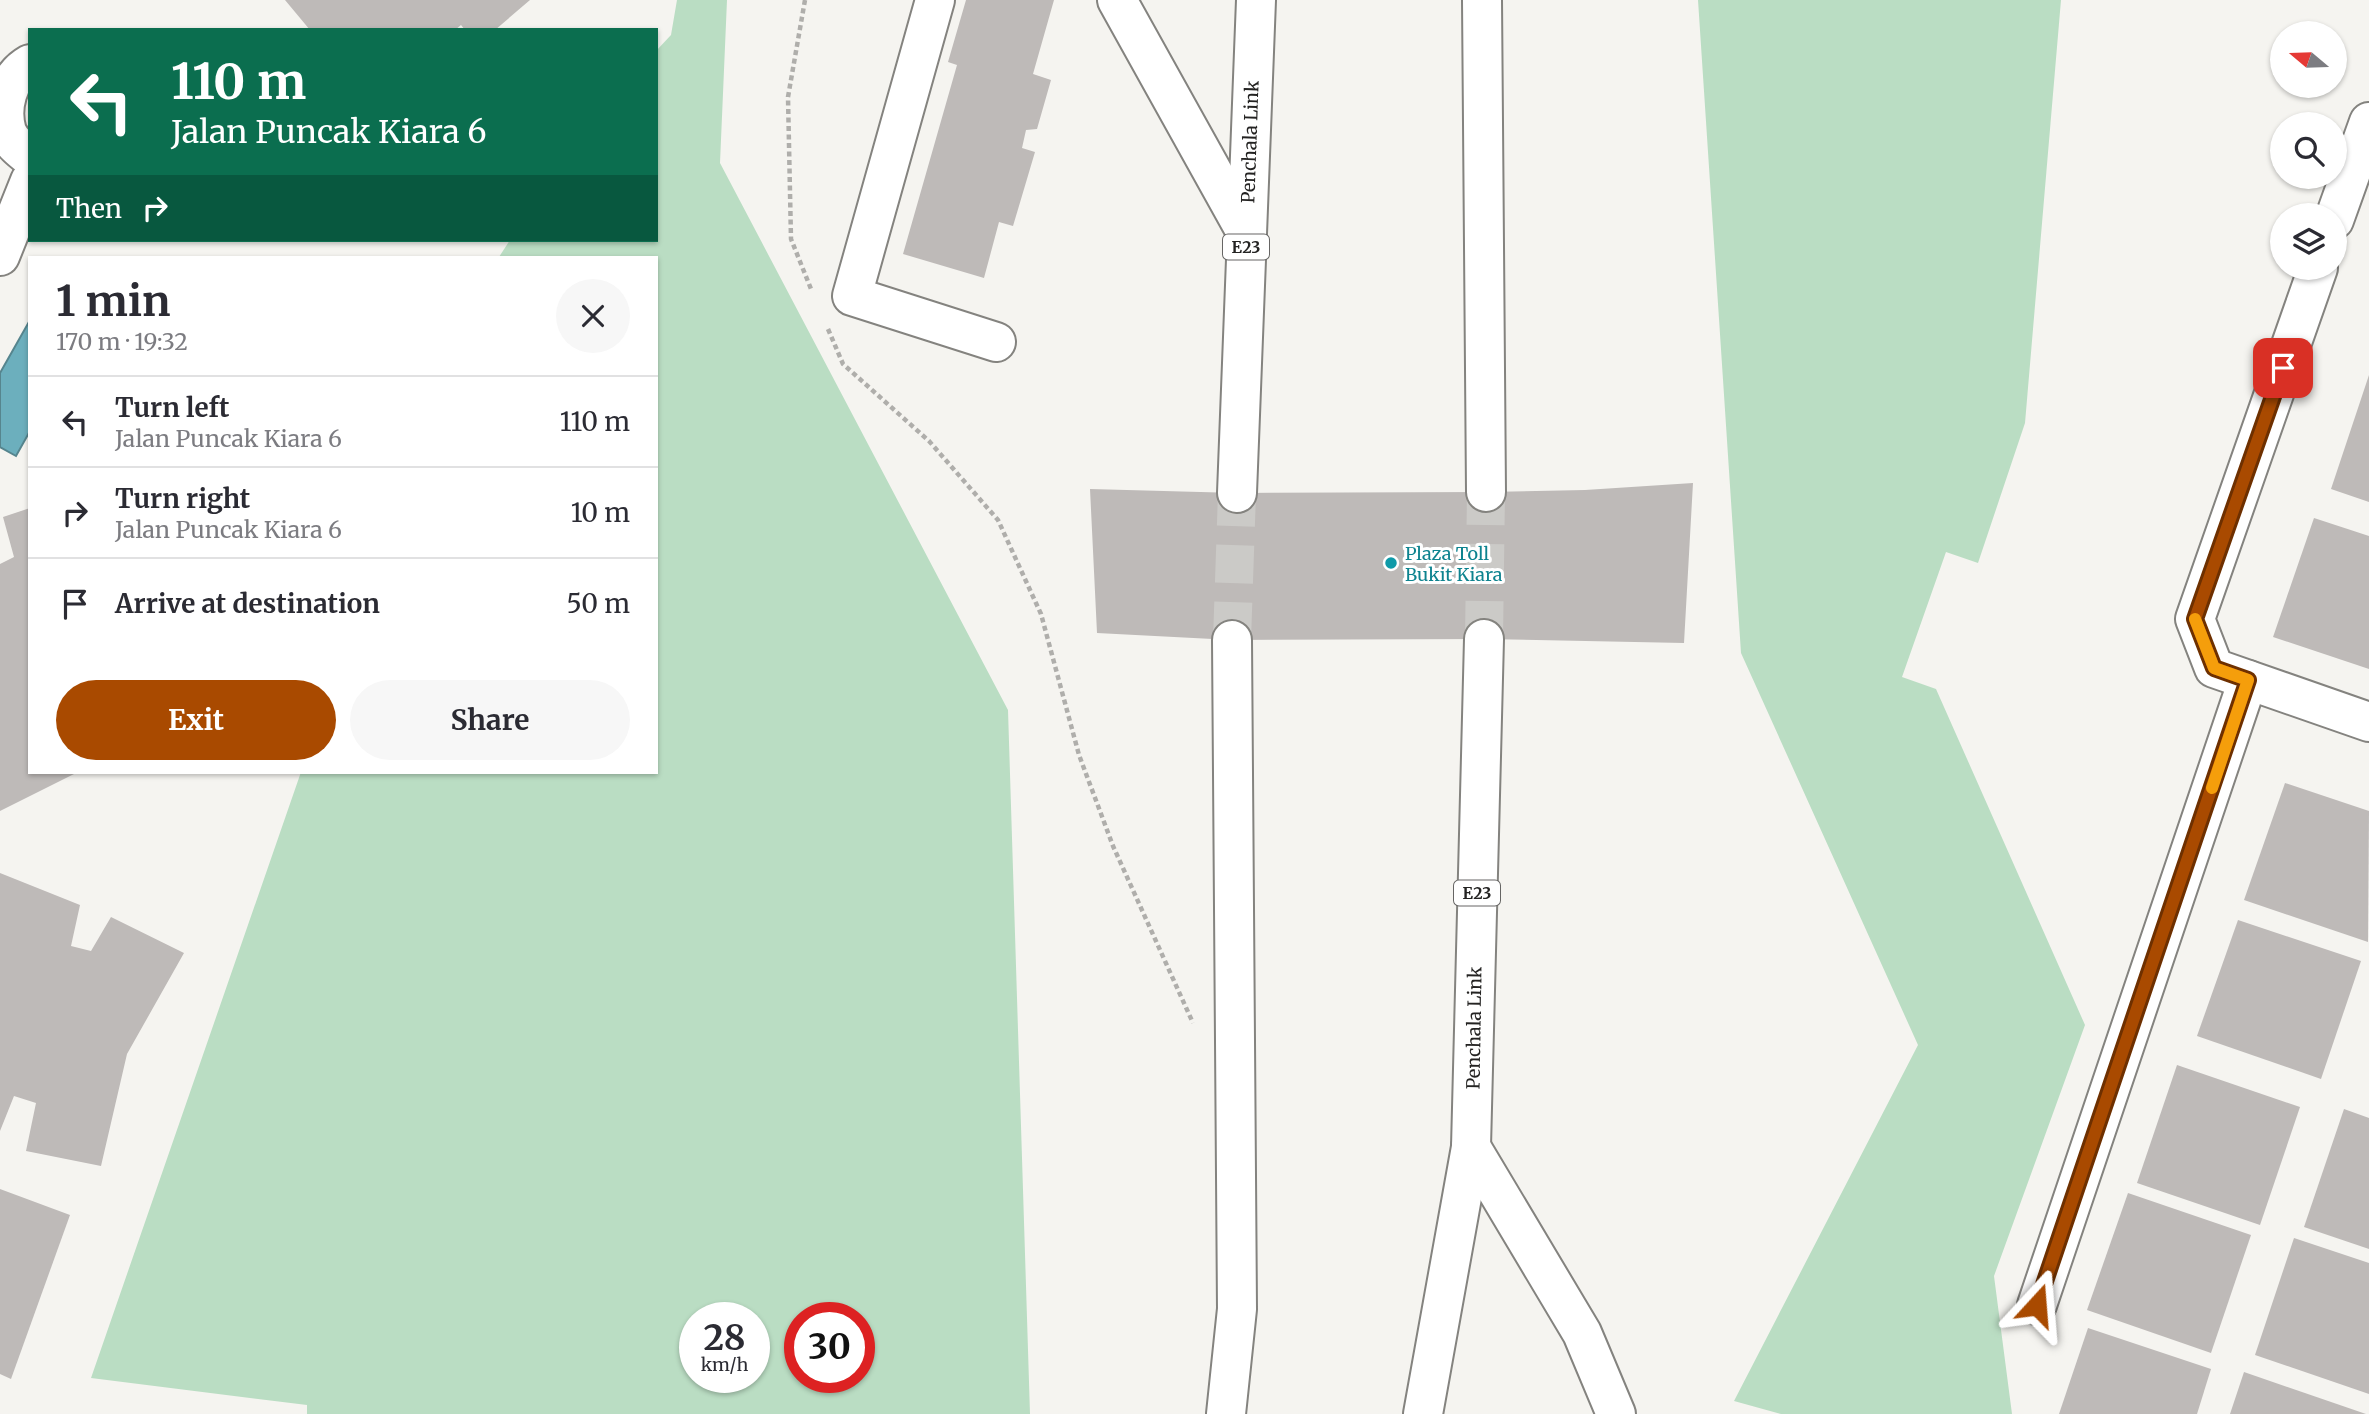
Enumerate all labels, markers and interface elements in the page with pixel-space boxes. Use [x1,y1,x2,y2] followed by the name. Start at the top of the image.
[2270,21,2347,98] north arrow
[2270,21,2347,280] map controls
[171,51,306,112] text: 110 m
[56,56,147,147] icon: left
[1236,80,1264,204] street label: Penchala Link
[171,112,487,152] text: Jalan Puncak Kiara 6
[2270,112,2347,189] button: search
[136,189,174,227] icon: right
[56,192,122,225] text: Then
[2270,203,2347,280] button: layers
[1223,234,1269,260] road number: E23
[56,275,170,327] text: 1 min
[556,279,630,353] button: close
[56,327,188,356] text: 170 m · 19:32
[2253,338,2313,398] pin
[2264,349,2302,387] icon: arrive
[115,391,229,424] text: Turn left
[56,403,94,441] icon: left
[560,405,630,438] text: 110 m
[115,424,342,453] text: Jalan Puncak Kiara 6
[115,482,250,515] text: Turn right
[56,494,94,532] icon: right
[571,496,630,529] text: 10 m
[115,515,342,544] text: Jalan Puncak Kiara 6
[1405,542,1503,586] place label: Plaza Toll Bukit Kiara
[1383,555,1399,571] marker: Plaza Toll Bukit Kiara
[56,585,94,623] icon: arrive
[115,587,380,620] text: Arrive at destination
[566,587,630,620] text: 50 m
[56,680,336,760] button: Exit
[350,680,630,760] button: Share
[1454,880,1500,906] road number: E23
[1461,966,1487,1090] street label: Penchala Link
[2000,1268,2074,1342] position arrow
[784,1302,875,1393] speed limit sign: 30
[703,1316,746,1360] text: 28
[701,1353,748,1376] text: km/h

